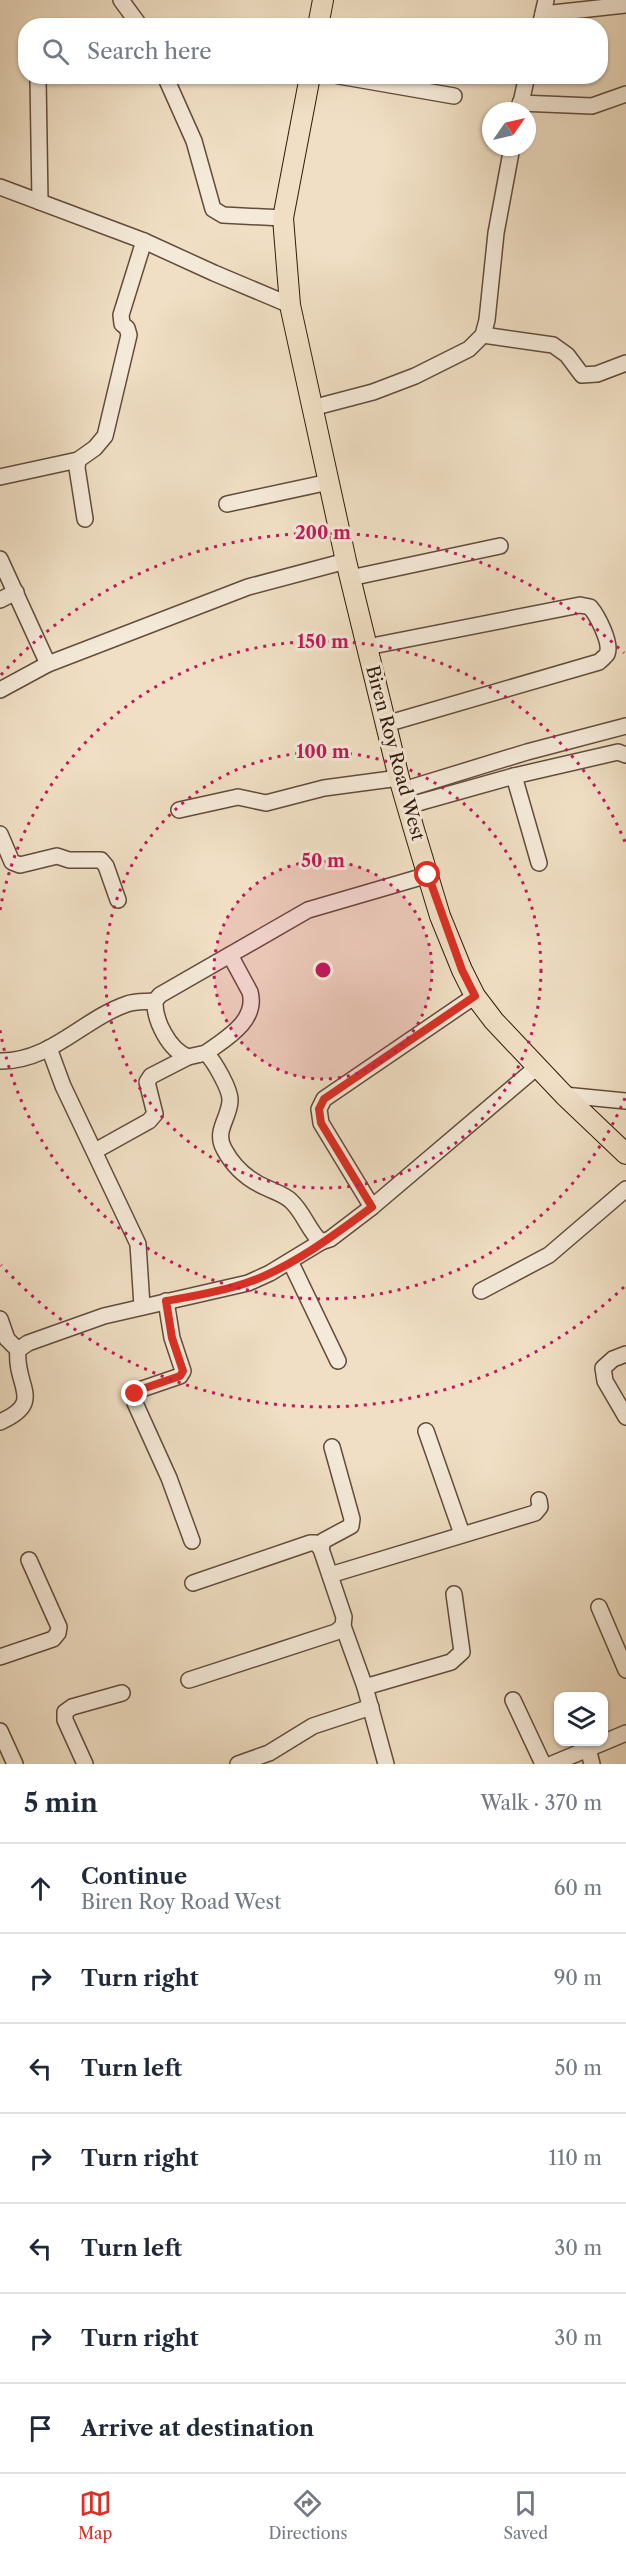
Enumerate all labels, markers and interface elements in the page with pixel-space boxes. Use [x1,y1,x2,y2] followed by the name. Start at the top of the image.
[18,18,608,84] search box
[39,35,72,68] icon: search
[87,38,212,65] text: Search here
[482,102,536,156] north arrow
[295,522,351,544] text: 200 m
[297,631,349,653] text: 150 m
[361,663,429,844] street label: Biren Roy Road West
[296,741,350,763] text: 100 m
[301,850,345,872] text: 50 m
[414,861,440,887] route start
[313,960,333,980] centre of rings
[121,1380,147,1406] route end
[554,1692,608,1746] map controls
[554,1692,608,1746] button: layers
[24,1787,98,1819] text: 5 min
[480,1791,602,1815] text: Walk · 370 m
[81,1863,187,1890] text: Continue
[24,1872,57,1905] icon: ahead
[554,1876,602,1900] text: 60 m
[81,1890,281,1914] text: Biren Roy Road West
[24,1962,57,1995] icon: right
[81,1965,199,1992] text: Turn right
[554,1966,602,1990] text: 90 m
[24,2052,57,2085] icon: left
[81,2055,182,2082] text: Turn left
[555,2056,602,2080] text: 50 m
[24,2142,57,2175] icon: right
[81,2145,199,2172] text: Turn right
[549,2146,602,2170] text: 110 m
[24,2232,57,2265] icon: left
[81,2235,182,2262] text: Turn left
[554,2236,602,2260] text: 30 m
[24,2322,57,2355] icon: right
[81,2325,199,2352] text: Turn right
[554,2326,602,2350] text: 30 m
[24,2412,57,2445] icon: arrive
[81,2415,314,2442] text: Arrive at destination
[78,2487,112,2543] tab: Map
[268,2487,347,2543] tab: Directions
[504,2487,548,2543] tab: Saved

